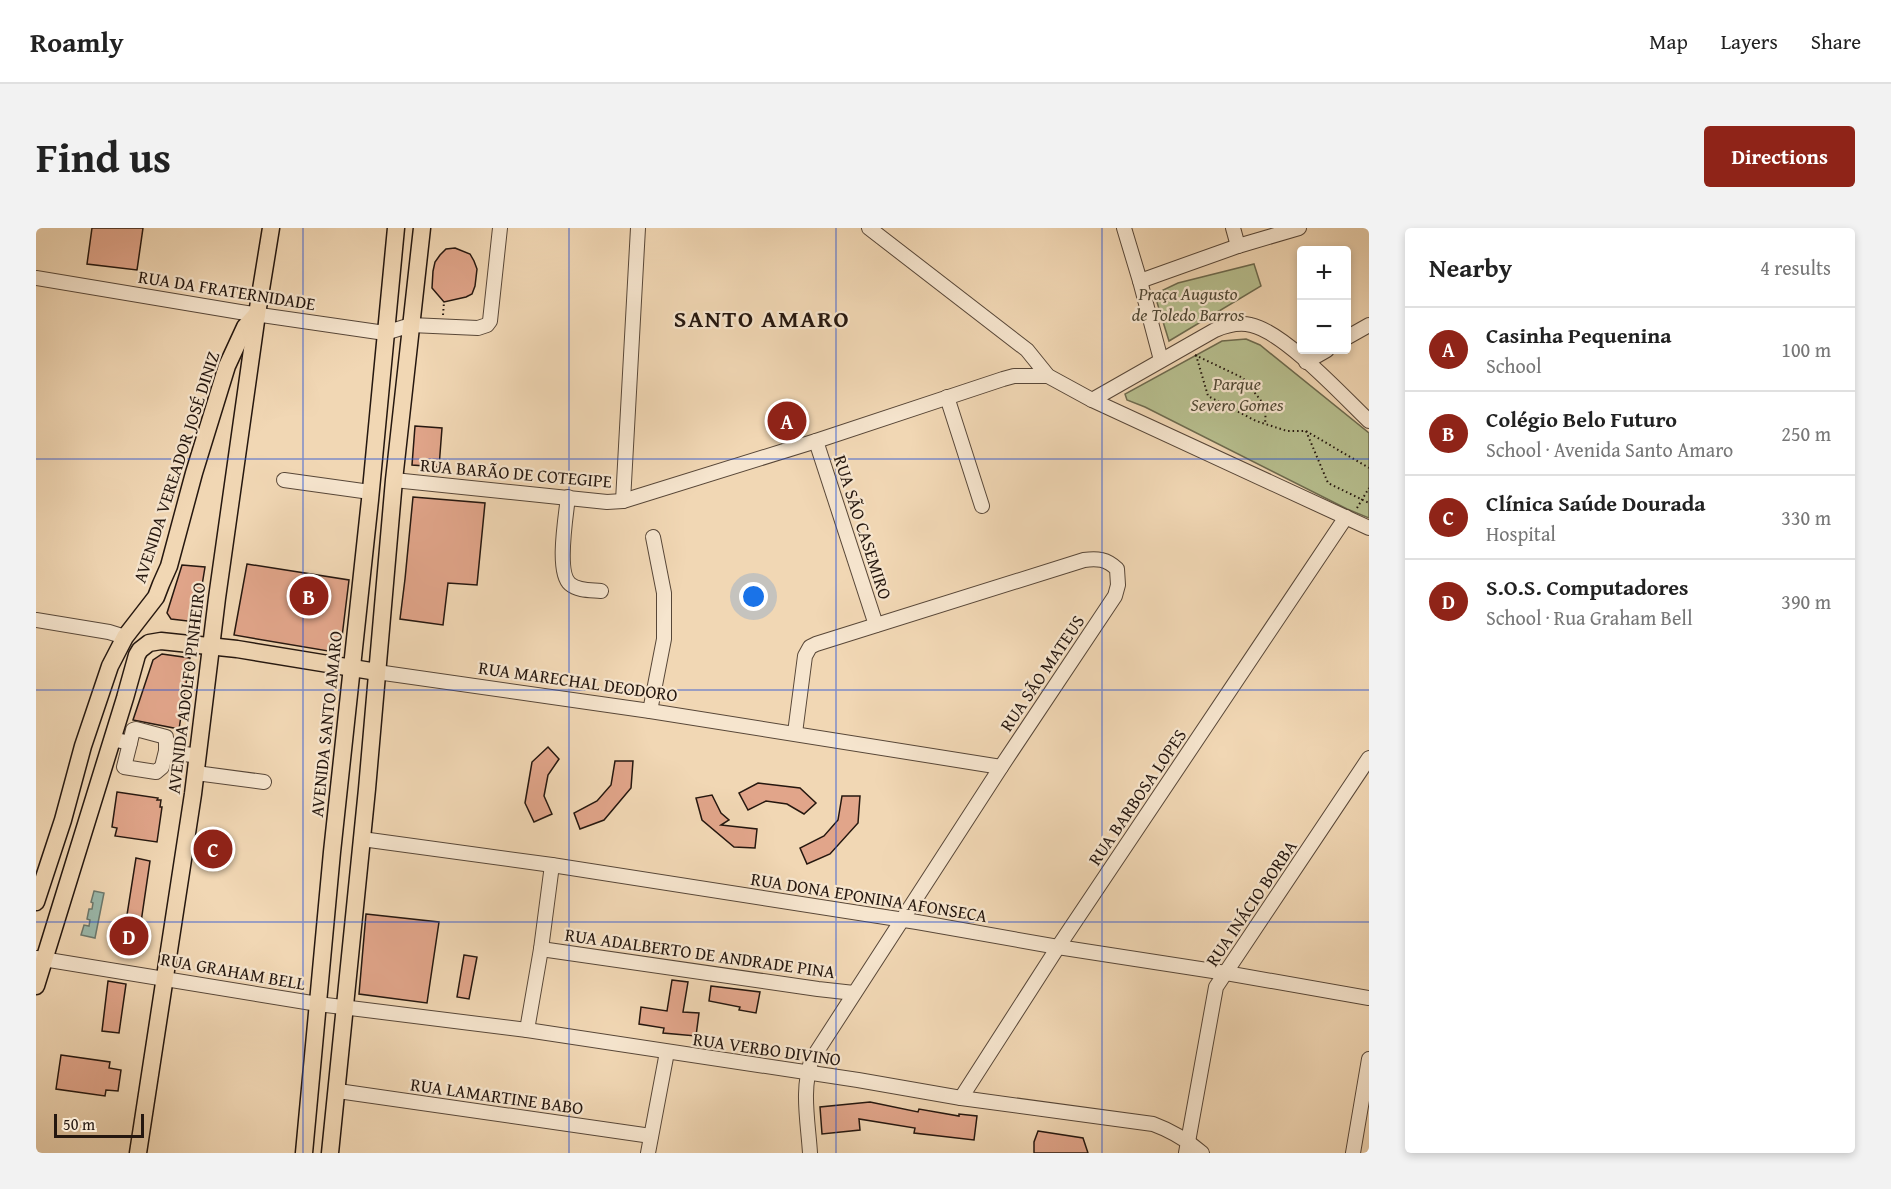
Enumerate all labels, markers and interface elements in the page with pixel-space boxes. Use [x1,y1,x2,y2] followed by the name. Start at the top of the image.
[30,21,124,62] text: Roamly
[1649,26,1688,57] text: Map
[1721,26,1778,57] text: Layers
[1811,26,1861,57] text: Share
[36,126,171,187] text: Find us
[1704,126,1855,187] button: Directions
[1297,246,1351,354] map controls
[1297,246,1351,300] button: +
[1429,248,1512,287] text: Nearby
[1760,253,1831,282] text: 4 results
[137,263,317,317] street label: RUA DA FRATERNIDADE
[1132,280,1245,328] park label: Praça Augusto de Toledo Barros
[1297,300,1351,354] button: −
[674,301,850,336] district label: SANTO AMARO
[1486,319,1672,351] text: Casinha Pequenina
[1442,335,1455,364] text: A
[1781,335,1831,364] text: 100 m
[126,348,226,586] street label: AVENIDA VEREADOR JOSÉ DINIZ
[1486,351,1542,380] text: School
[1191,370,1284,418] park label: Parque Severo Gomes
[768,398,807,444] pin: A
[1486,403,1677,435] text: Colégio Belo Futuro
[1442,419,1455,448] text: B
[1781,419,1831,448] text: 250 m
[1486,435,1733,464] text: School · Avenida Santo Amaro
[419,451,613,495] street label: RUA BARÃO DE COTEGIPE
[827,451,899,603] street label: RUA SÃO CASEMIRO
[1486,487,1706,519] text: Clínica Saúde Dourada
[1443,503,1454,532] text: C
[1781,503,1831,532] text: 330 m
[1486,519,1556,548] text: Hospital
[1486,571,1689,603] text: S.O.S. Computadores
[290,574,328,619] pin: B
[160,581,212,795] street label: AVENIDA ADOLFO PINHEIRO
[739,582,768,611] your location
[1442,587,1455,616] text: D
[1781,587,1831,616] text: 390 m
[1486,603,1693,632] text: School · Rua Graham Bell
[993,609,1091,737] street label: RUA SÃO MATEUS
[303,629,349,819] street label: AVENIDA SANTO AMARO
[477,654,679,708] street label: RUA MARECHAL DEODORO
[1081,723,1193,871] street label: RUA BARBOSA LOPES
[194,826,232,872] pin: C
[1199,834,1303,972] street label: RUA INÁCIO BORBA
[749,865,989,929] street label: RUA DONA EPONINA AFONSECA
[110,914,148,958] pin: D
[563,921,837,985] street label: RUA ADALBERTO DE ANDRADE PINA
[158,945,308,997] street label: RUA GRAHAM BELL
[691,1025,843,1073] street label: RUA VERBO DIVINO
[409,1071,585,1122] street label: RUA LAMARTINE BABO
[54,1111,144,1138] scale bar
[63,1112,95,1136] text: 50 m

